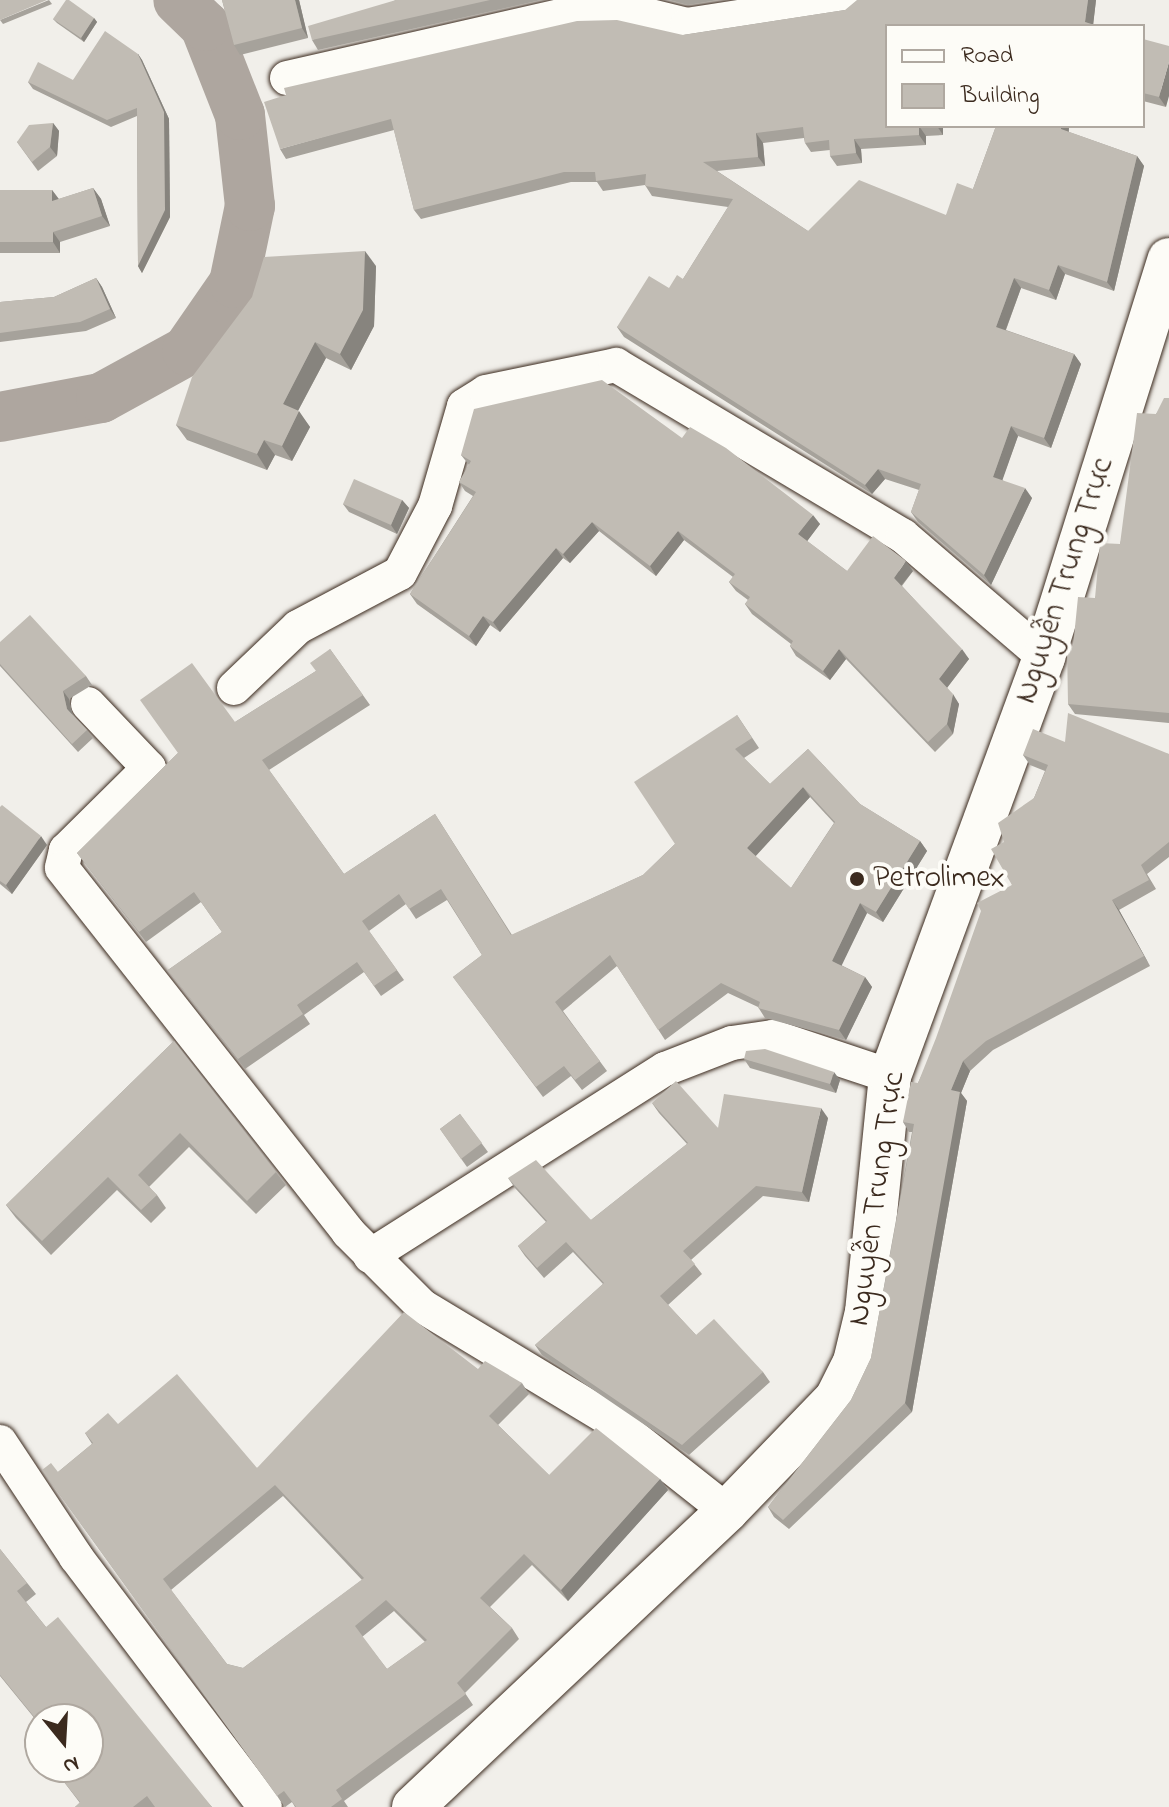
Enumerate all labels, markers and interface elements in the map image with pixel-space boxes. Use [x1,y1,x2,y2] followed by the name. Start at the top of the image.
[885,24,1145,128] legend
[961,39,1013,74] text: Road
[961,79,1040,114] text: Building
[1008,453,1124,709] street label: Nguyễn Trung Trực
[873,860,1005,898] place label: Petrolimex
[848,870,866,888] marker: Petrolimex
[841,1069,915,1329] street label: Nguyễn Trung Trực
[24,1703,104,1783] north arrow
[59,1746,83,1781] text: N

